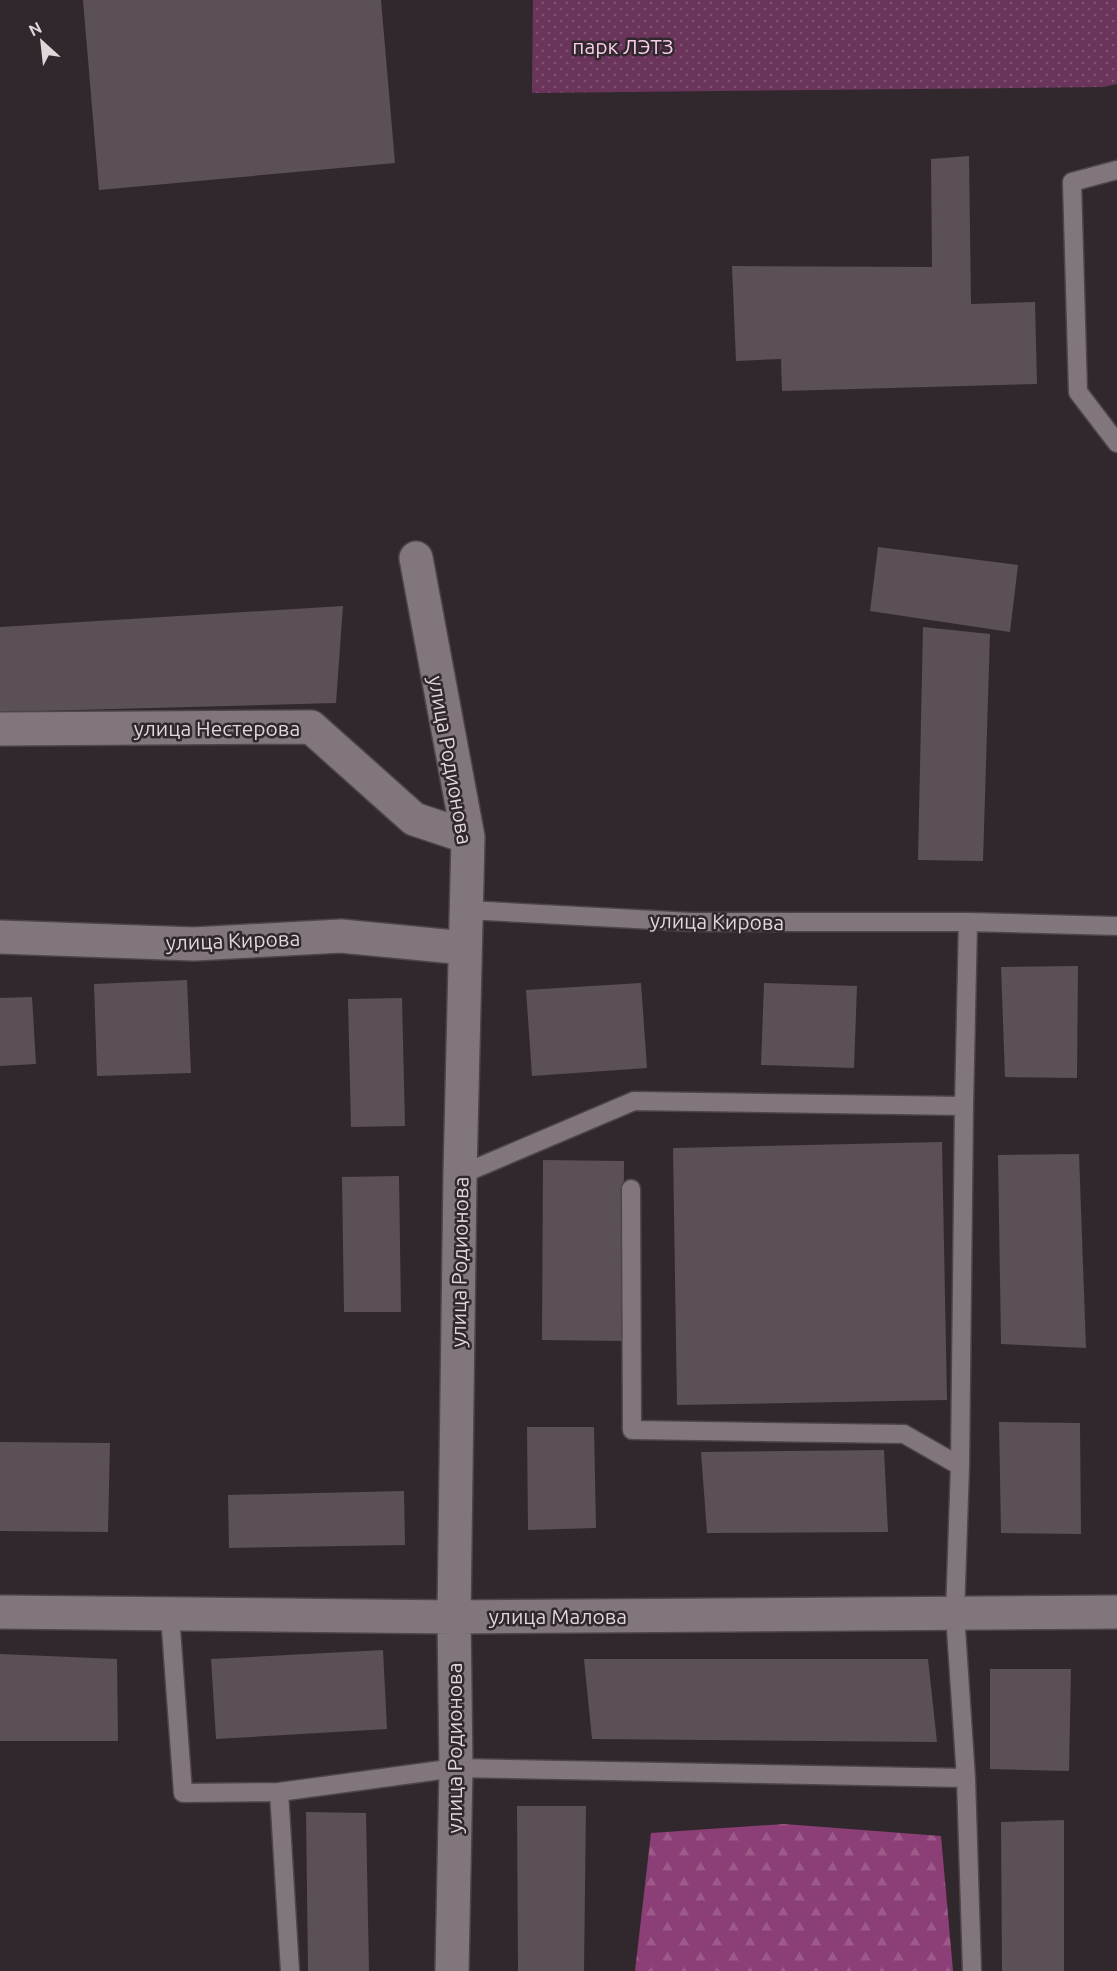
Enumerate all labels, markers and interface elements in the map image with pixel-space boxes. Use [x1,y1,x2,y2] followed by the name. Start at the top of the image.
[12,12,72,72] north arrow
[26,18,45,39] text: N
[572,34,674,58] park label: парк ЛЭТЗ
[424,674,478,846] street label: улица Родионова
[134,716,300,740] street label: улица Нестерова
[650,908,784,934] street label: улица Кирова
[165,926,301,954] street label: улица Кирова
[446,1176,472,1348] street label: улица Родионова
[489,1604,627,1628] street label: улица Малова
[442,1663,466,1833] street label: улица Родионова

